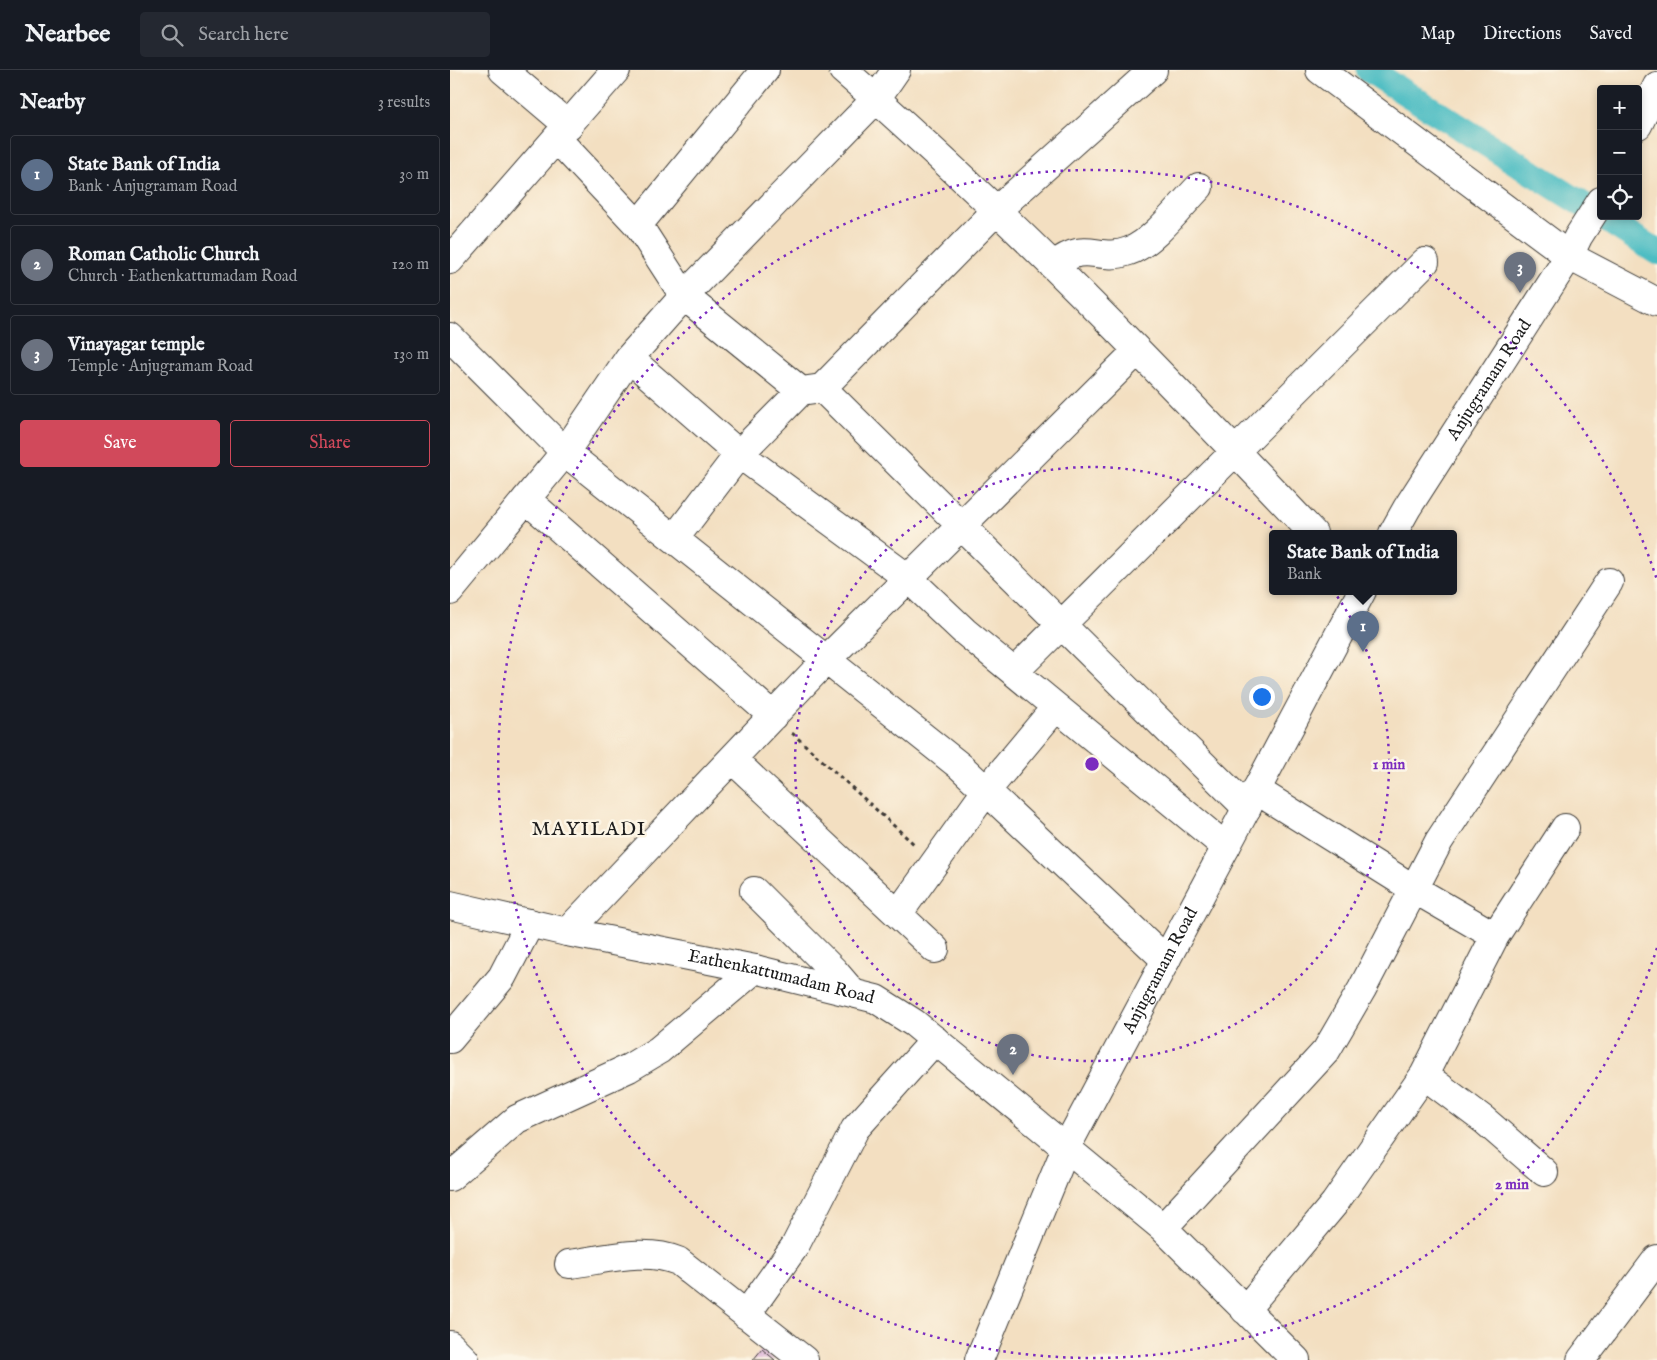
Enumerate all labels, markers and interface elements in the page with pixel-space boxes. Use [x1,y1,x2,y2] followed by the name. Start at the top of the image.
[140,12,490,57] search box
[25,19,110,50] text: Nearbee
[158,21,186,49] icon: search
[198,23,289,47] text: Search here
[1421,23,1455,46] text: Map
[1483,23,1561,46] text: Directions
[1589,23,1632,46] text: Saved
[1597,85,1642,220] map controls
[1597,85,1642,130] button: +
[20,89,85,116] text: Nearby
[378,93,430,113] text: 3 results
[1597,130,1642,175] button: −
[68,153,220,177] text: State Bank of India
[34,165,40,185] text: 1
[399,165,429,185] text: 30 m
[1597,175,1642,220] button: locate
[68,177,237,197] text: Bank · Anjugramam Road
[68,243,259,267] text: Roman Catholic Church
[1504,252,1536,293] pin: 3
[33,255,41,275] text: 2
[392,255,429,275] text: 120 m
[68,267,297,287] text: Church · Eathenkattumadam Road
[1441,315,1537,446] street label: Anjugramam Road
[68,333,205,357] text: Vinayagar temple
[34,345,40,365] text: 3
[393,345,429,365] text: 130 m
[68,357,253,377] text: Temple · Anjugramam Road
[20,420,220,467] button: Save
[230,420,430,467] button: Share
[1269,530,1457,595] popup
[1287,541,1439,565] text: State Bank of India
[1287,565,1322,585] text: Bank
[1347,611,1379,652] pin: 1
[1249,684,1275,710] your location
[1083,755,1101,773] centre of rings
[1373,755,1405,774] text: 1 min
[532,817,646,842] district label: MAYILADI
[1117,903,1203,1039] street label: Anjugramam Road
[686,945,877,1010] street label: Eathenkattumadam Road
[997,1034,1029,1075] pin: 2
[1495,1175,1529,1194] text: 2 min

